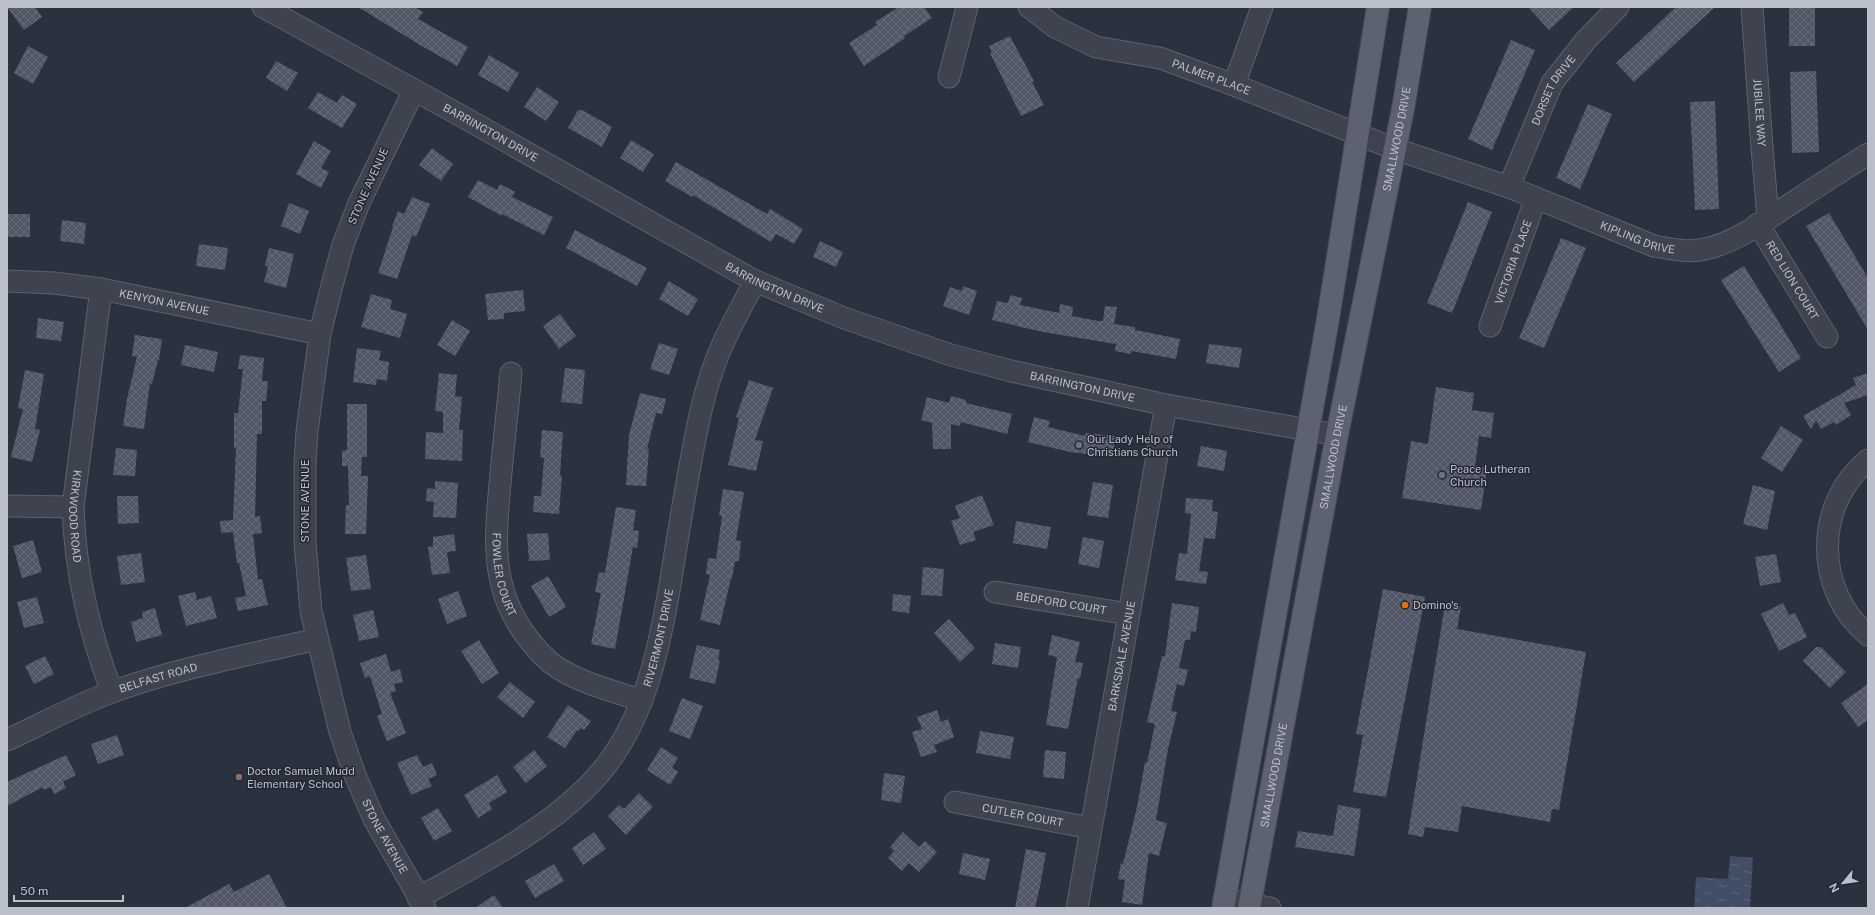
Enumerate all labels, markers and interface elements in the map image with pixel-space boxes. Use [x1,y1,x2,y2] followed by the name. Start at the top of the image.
[1529,53,1578,127] street label: DORSET DRIVE
[1170,57,1252,97] street label: PALMER PLACE
[1751,78,1768,147] street label: JUBILEE WAY
[1380,86,1413,192] street label: SMALLWOOD DRIVE
[441,101,540,164] street label: BARRINGTON DRIVE
[346,145,390,226] street label: STONE AVENUE
[1492,218,1534,306] street label: VICTORIA PLACE
[1599,219,1676,256] street label: KIPLING DRIVE
[1764,239,1821,322] street label: RED LION COURT
[724,260,826,315] street label: BARRINGTON DRIVE
[118,287,211,317] street label: KENYON AVENUE
[1029,369,1136,404] street label: BARRINGTON DRIVE
[1317,403,1349,510] street label: SMALLWOOD DRIVE
[1087,433,1178,458] place label: Our Lady Help of Christians Church
[1074,440,1084,450] marker: Our Lady Help of Christians Church
[299,459,311,543] street label: STONE AVENUE
[1450,463,1530,488] place label: Peace Lutheran Church
[67,469,84,564] street label: KIRKWOOD ROAD
[1437,470,1447,480] marker: Peace Lutheran Church
[491,533,519,619] street label: FOWLER COURT
[641,588,675,688] street label: RIVERMONT DRIVE
[1015,590,1108,616] street label: BEDFORD COURT
[1413,599,1459,611] place label: Domino's
[1106,600,1137,712] street label: BARKSDALE AVENUE
[1400,600,1410,610] marker: Domino's
[118,661,199,695] street label: BELFAST ROAD
[1258,722,1289,829] street label: SMALLWOOD DRIVE
[247,765,355,790] place label: Doctor Samuel Mudd Elementary School
[234,772,244,782] marker: Doctor Samuel Mudd Elementary School
[360,797,410,876] street label: STONE AVENUE
[981,801,1065,829] street label: CUTLER COURT
[1823,863,1863,903] north arrow
[14,877,123,903] scale bar
[1827,881,1842,895] text: N
[20,884,48,898] text: 50 m

